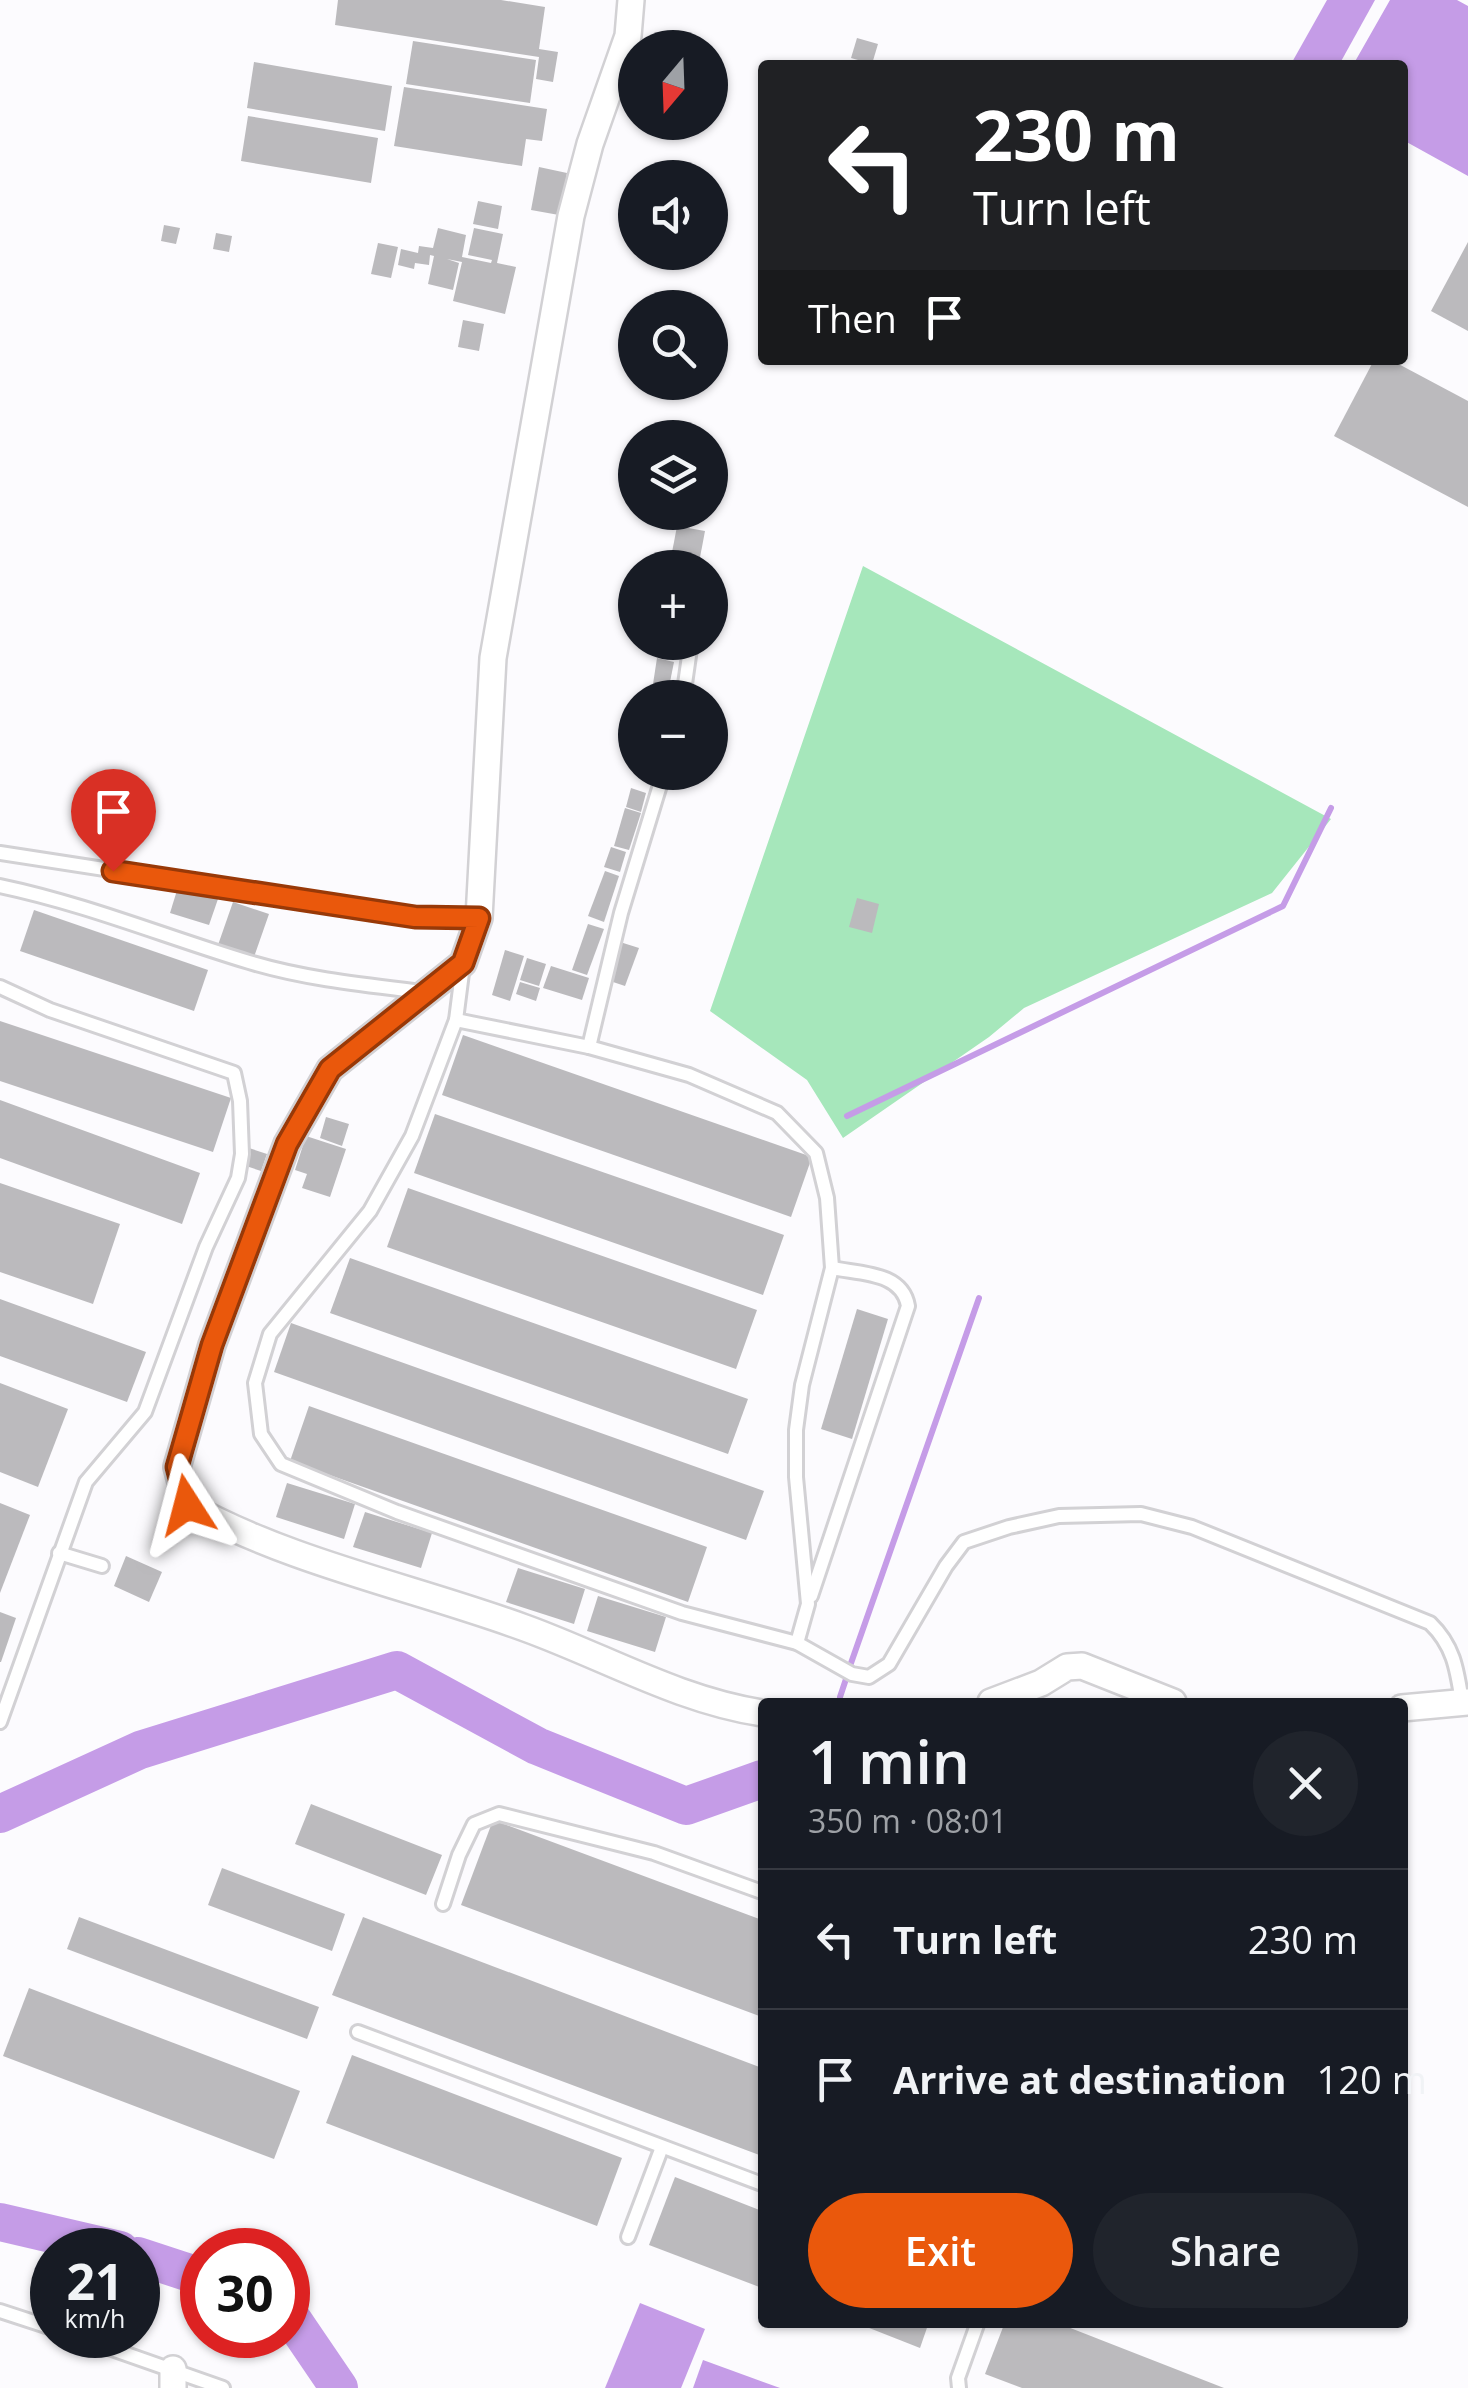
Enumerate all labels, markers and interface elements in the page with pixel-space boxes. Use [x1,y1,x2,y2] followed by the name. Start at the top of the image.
[618,30,728,140] north arrow
[618,30,728,790] map controls
[973,86,1180,182] text: 230 m
[808,100,938,230] icon: left
[618,160,728,270] button: sound
[973,177,1151,238] text: Turn left
[618,290,728,400] button: search
[917,290,972,345] icon: arrive
[808,292,897,344] text: Then
[618,420,728,530] button: layers
[618,550,728,660] button: +
[618,680,728,790] button: −
[71,769,156,872] pin
[86,784,141,839] icon: arrive
[135,1453,239,1557] position arrow
[808,1720,970,1802] text: 1 min
[1253,1731,1358,1836] button: close
[808,1799,1007,1842] text: 350 m · 08:01
[808,1912,863,1967] icon: left
[893,1913,1057,1965] text: Turn left
[1248,1913,1358,1965] text: 230 m
[808,2052,863,2107] icon: arrive
[893,2053,1287,2105] text: Arrive at destination
[1317,2053,1427,2105] text: 120 m
[808,2193,1073,2308] button: Exit
[1093,2193,1358,2308] button: Share
[180,2228,310,2358] speed limit sign: 30
[66,2247,124,2315] text: 21
[65,2301,125,2335] text: km/h

